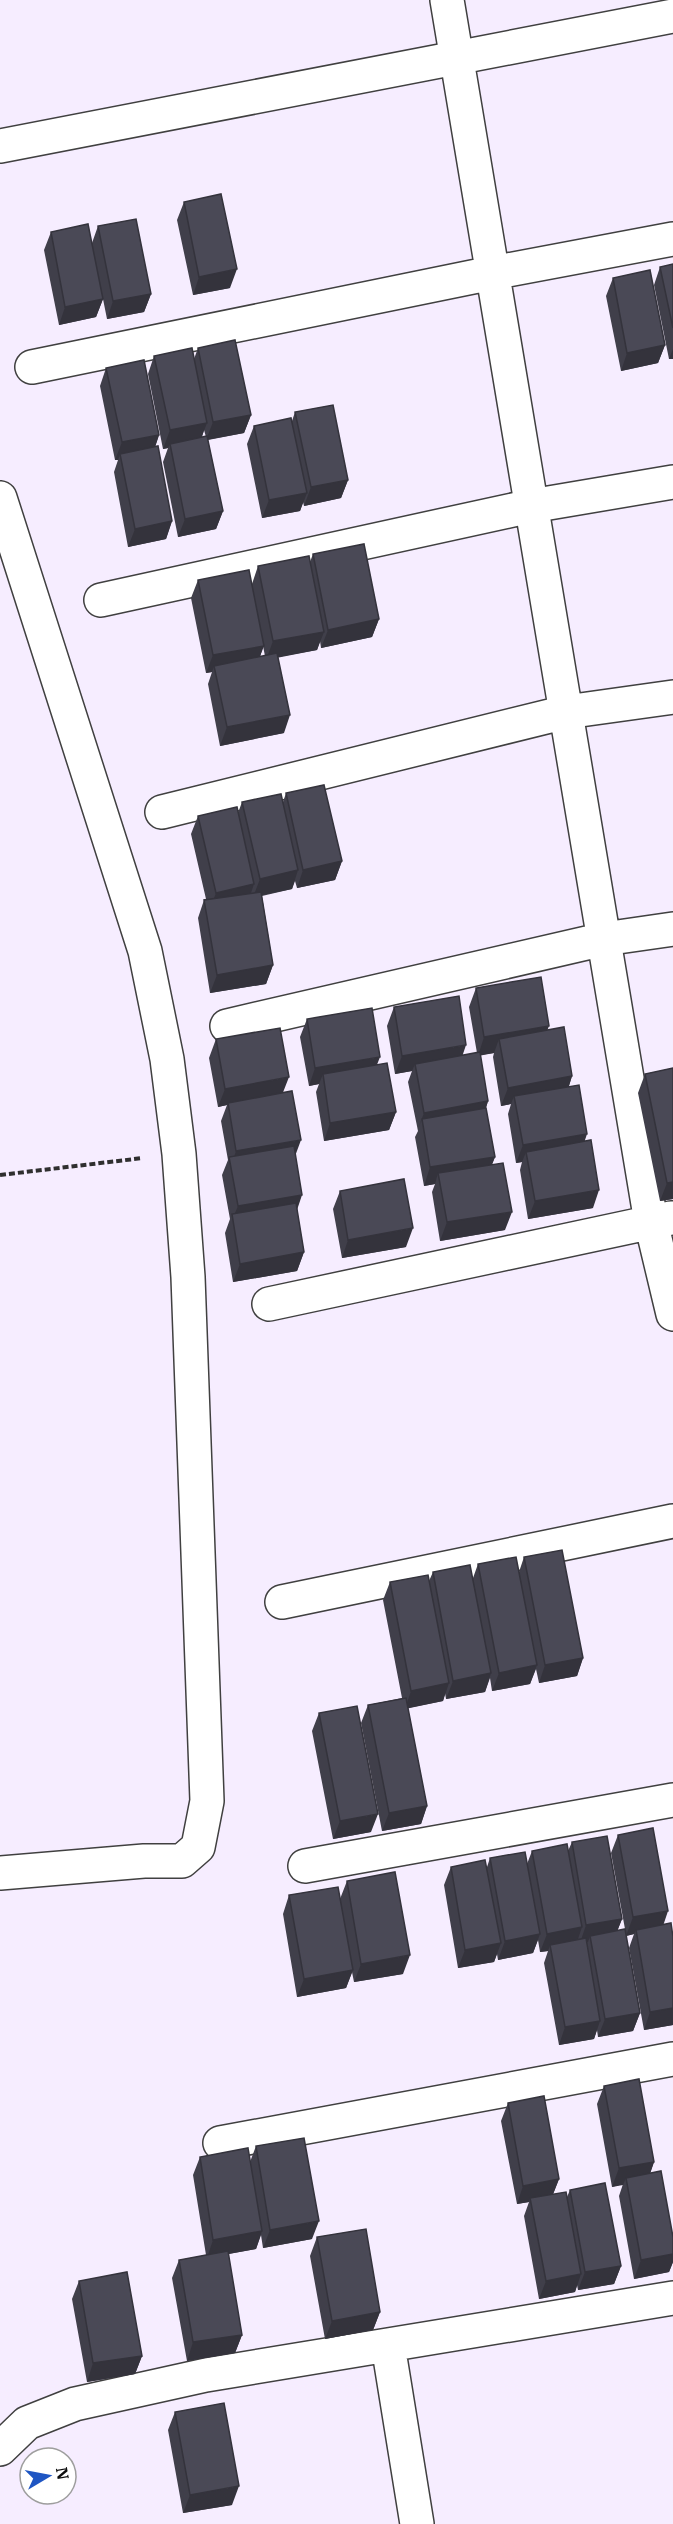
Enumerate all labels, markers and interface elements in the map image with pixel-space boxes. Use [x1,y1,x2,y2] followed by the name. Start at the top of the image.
[18,2446,78,2506] north arrow
[52,2465,74,2481] text: N

